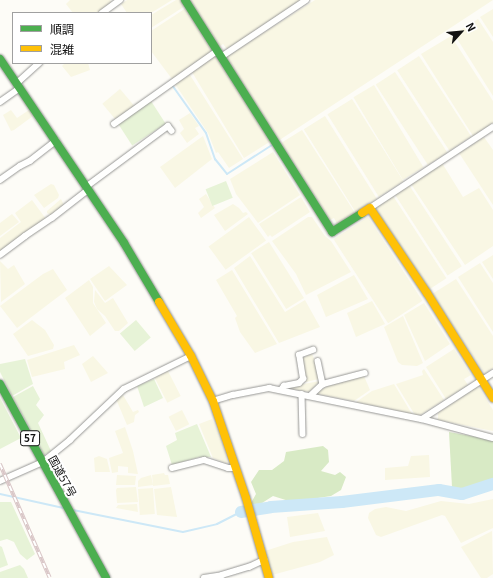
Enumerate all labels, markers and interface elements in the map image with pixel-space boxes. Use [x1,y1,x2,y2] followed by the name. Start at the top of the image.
[12,12,152,64] legend
[441,12,481,52] north arrow
[463,19,481,34] text: N
[50,20,74,37] text: 順調
[50,40,74,57] text: 混雑
[20,430,40,446] road number: 57
[46,453,80,499] street label: 国道57号

